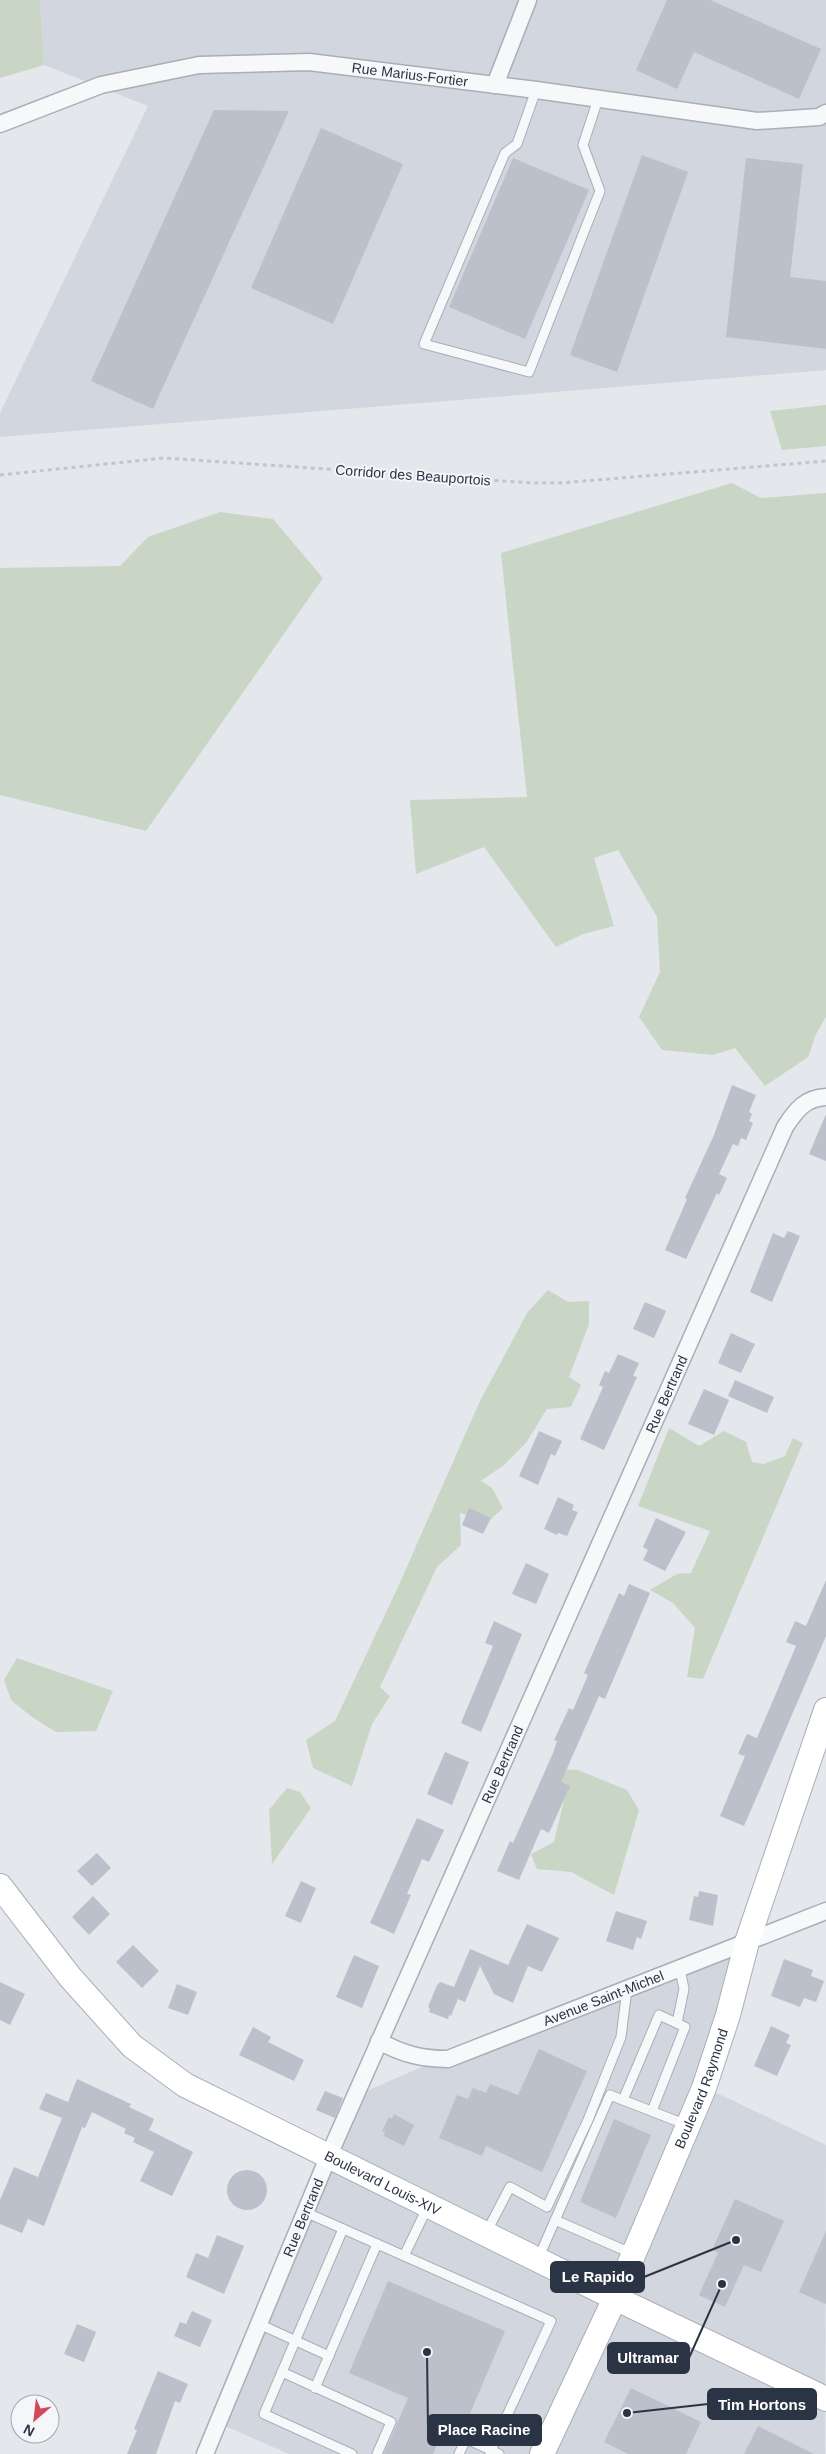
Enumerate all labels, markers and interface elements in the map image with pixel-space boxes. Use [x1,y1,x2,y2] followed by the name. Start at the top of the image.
[351,59,469,90] street label: Rue Marius-Fortier
[335,462,491,488] street label: Corridor des Beauportois
[642,1353,691,1436] street label: Rue Bertrand
[478,1723,526,1806] street label: Rue Bertrand
[541,1967,666,2029] street label: Avenue Saint-Michel
[671,2026,731,2151] street label: Boulevard Raymond
[322,2147,444,2219] street label: Boulevard Louis-XIV
[280,2176,326,2259] street label: Rue Bertrand
[551,2262,644,2292] callout: Le Rapido
[562,2268,634,2285] text: Le Rapido
[608,2343,689,2373] callout: Ultramar
[617,2349,679,2366] text: Ultramar
[708,2389,816,2419] callout: Tim Hortons
[10,2394,60,2444] north arrow
[718,2396,806,2413] text: Tim Hortons
[428,2415,541,2445] callout: Place Racine
[21,2421,37,2440] text: N
[438,2421,530,2438] text: Place Racine

